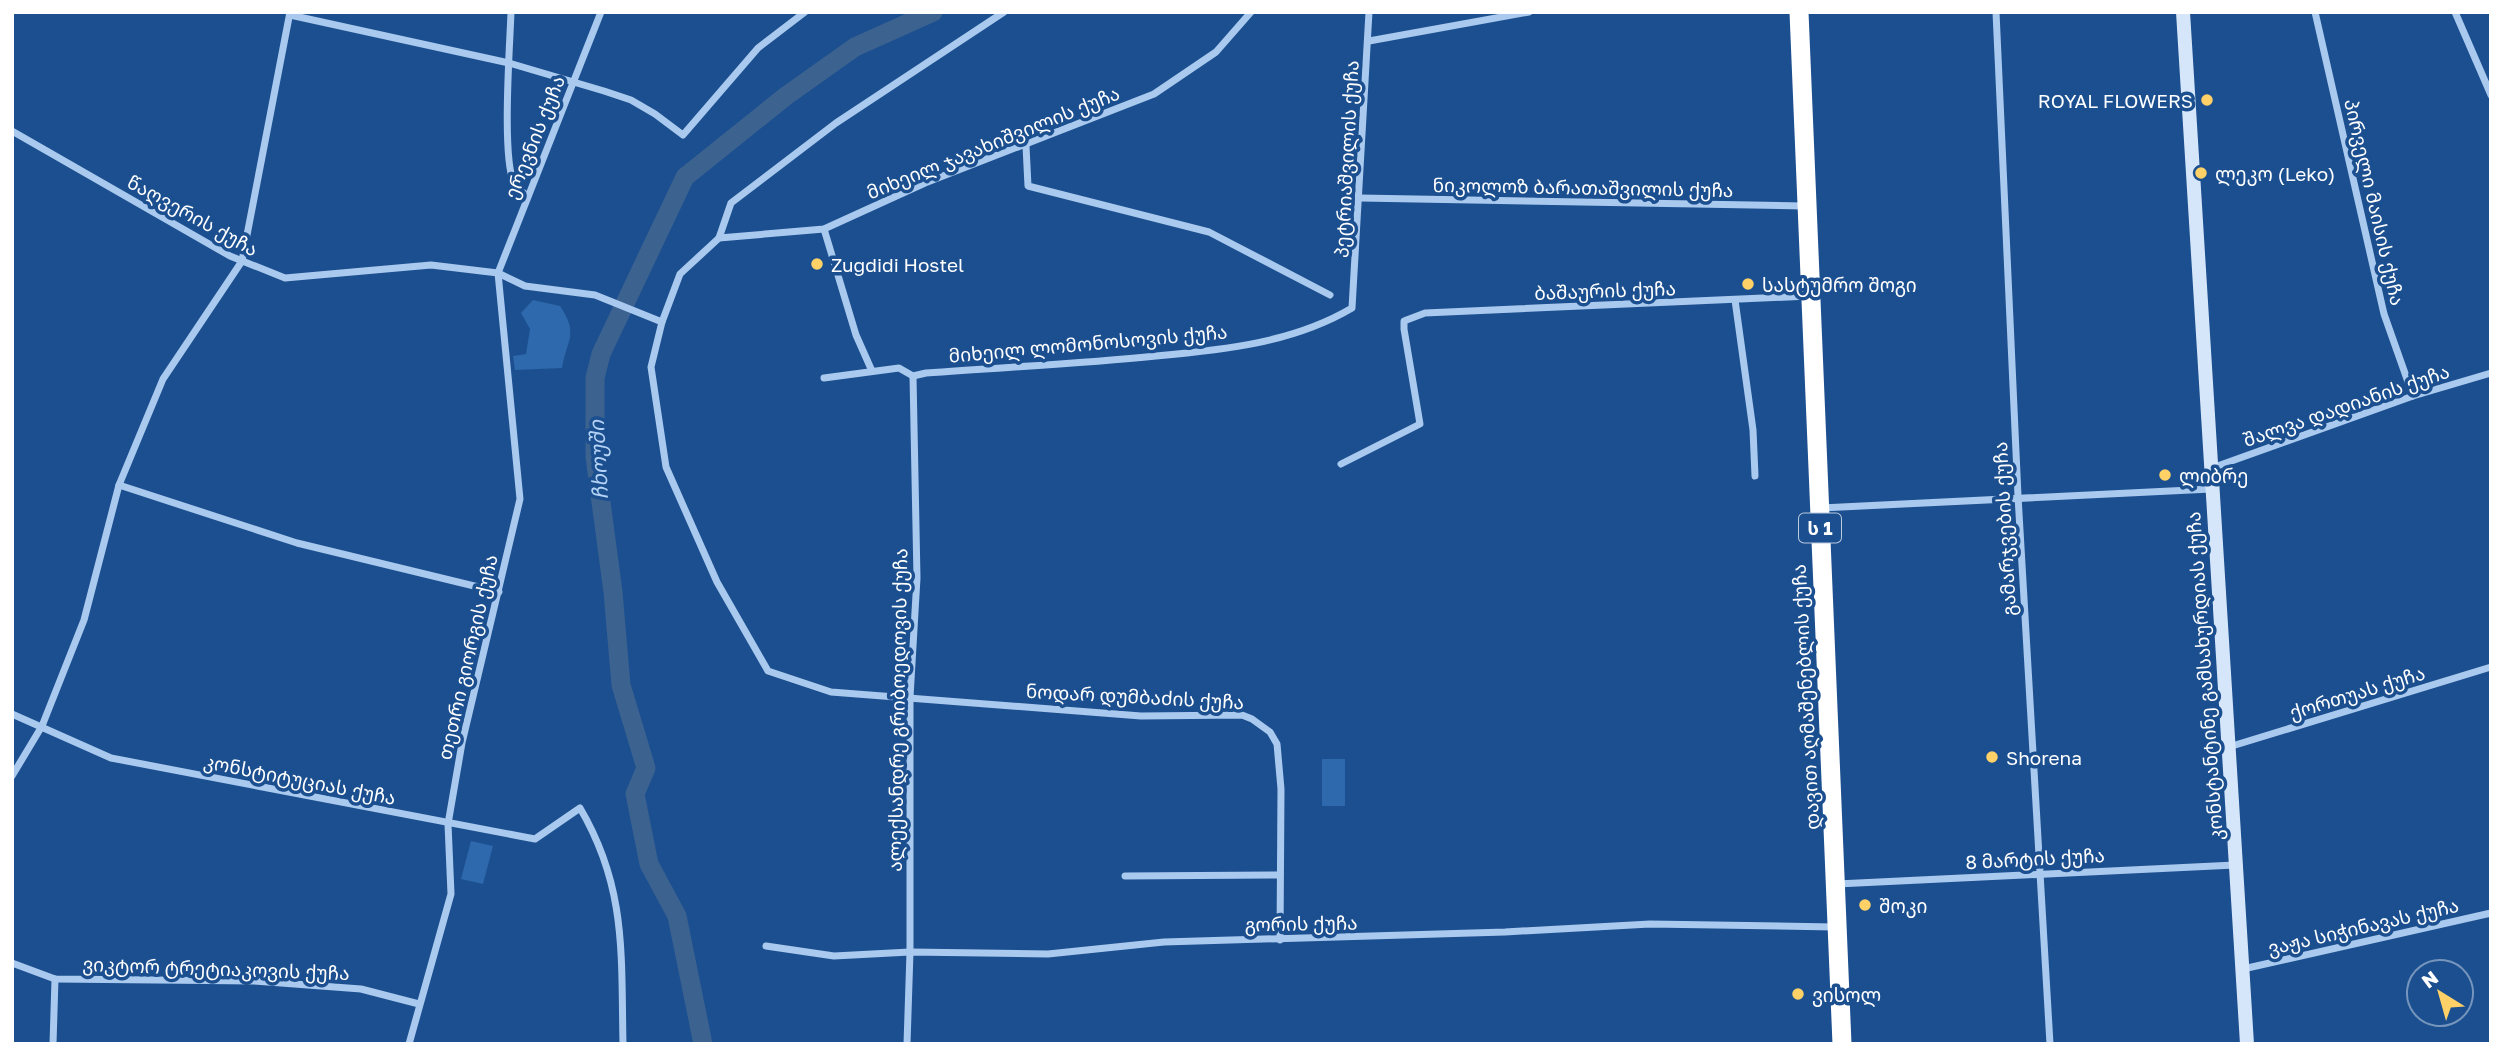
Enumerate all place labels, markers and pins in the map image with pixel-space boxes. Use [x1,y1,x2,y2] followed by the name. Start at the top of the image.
[2038,89,2193,112] place label: ROYAL FLOWERS
[2199,92,2215,108] marker: ROYAL FLOWERS
[2215,162,2335,187] place label: ლეკო (Leko)
[2193,165,2209,181] marker: ლეკო (Leko)
[831,253,964,276] place label: Zugdidi Hostel
[809,256,825,272] marker: Zugdidi Hostel
[1762,273,1917,297] place label: სასტუმრო შოგი
[1740,276,1756,292] marker: სასტუმრო შოგი
[2179,464,2248,489] place label: ლიბრე
[2157,467,2173,483] marker: ლიბრე
[2006,746,2082,769] place label: Shorena
[1984,749,2000,765] marker: Shorena
[1879,894,1927,918] place label: შოკი
[1857,897,1873,913] marker: შოკი
[1812,983,1881,1008] place label: ვისოლ
[1790,986,1806,1002] marker: ვისოლ

